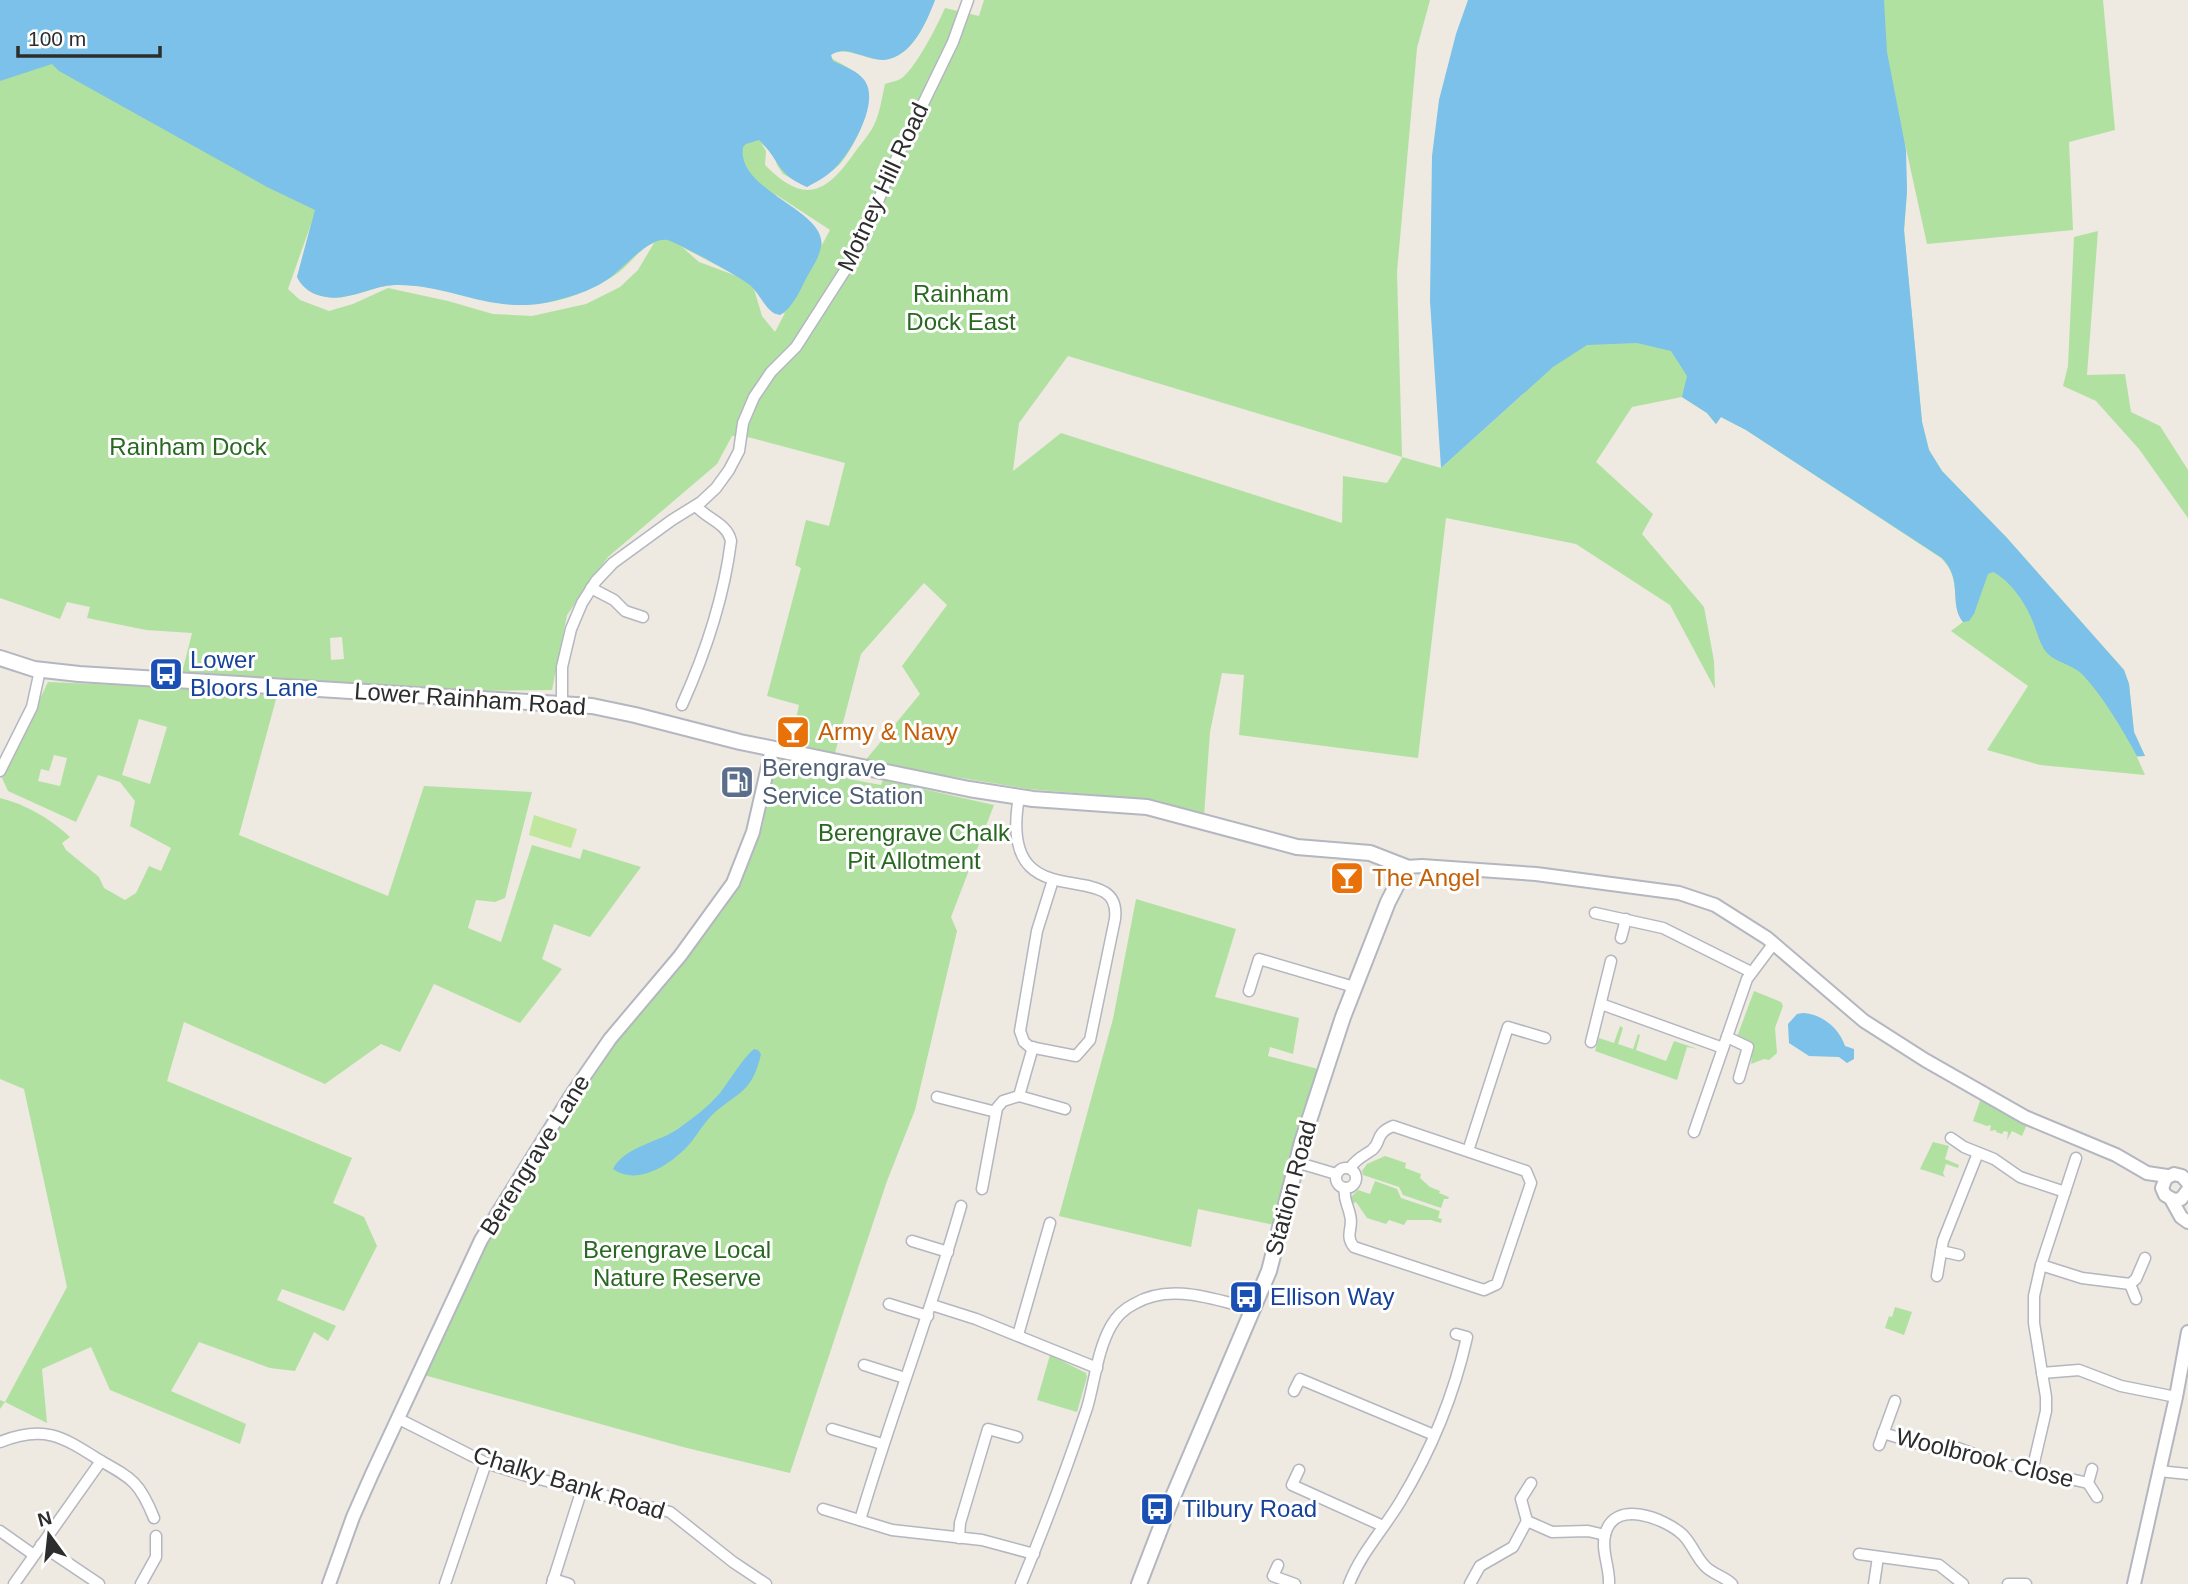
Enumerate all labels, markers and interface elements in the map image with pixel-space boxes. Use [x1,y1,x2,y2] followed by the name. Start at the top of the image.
[18,14,159,58] scale bar
[28,27,86,50] text: 100 m
[832,98,933,275] street label: Motney Hill Road
[906,280,1016,335] park label: Rainham Dock East
[109,433,268,460] park label: Rainham Dock
[190,646,318,701] place label: Lower Bloors Lane
[147,655,185,693] bus stop icon: Lower Bloors Lane
[353,677,587,720] street label: Lower Rainham Road
[774,713,812,751] bar icon: Army & Navy
[818,718,958,745] place label: Army & Navy
[762,754,923,809] place label: Berengrave Service Station
[718,763,756,801] fuel station icon: Berengrave Service Station
[818,819,1011,874] park label: Berengrave Chalk Pit Allotment
[1328,859,1366,897] bar icon: The Angel
[1372,864,1480,891] place label: The Angel
[474,1070,595,1240] street label: Berengrave Lane
[1260,1117,1322,1258] street label: Station Road
[583,1236,771,1291] park label: Berengrave Local Nature Reserve
[1227,1278,1265,1316] bus stop icon: Ellison Way
[1270,1283,1394,1310] place label: Ellison Way
[1893,1422,2077,1493] street label: Woolbrook Close
[470,1441,668,1524] street label: Chalky Bank Road
[1138,1490,1176,1528] bus stop icon: Tilbury Road
[1182,1495,1317,1522] place label: Tilbury Road
[14,1500,84,1570] north arrow
[35,1507,54,1531] text: N

